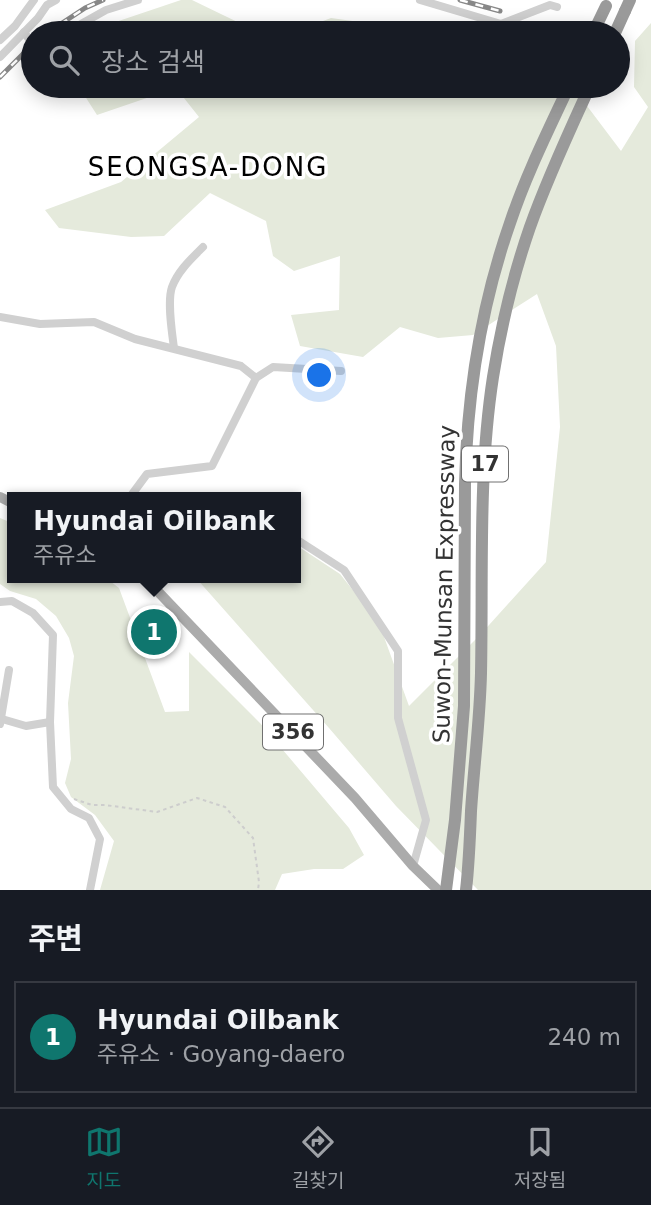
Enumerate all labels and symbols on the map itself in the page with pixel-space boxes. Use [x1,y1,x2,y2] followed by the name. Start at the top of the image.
[88,152,328,182] district label: SEONGSA-DONG
[302,358,336,392] your location
[428,425,460,743] street label: Suwon-Munsan Expressway
[462,447,508,482] road number: 17
[131,606,177,658] pin: 1
[263,714,323,750] road number: 356

